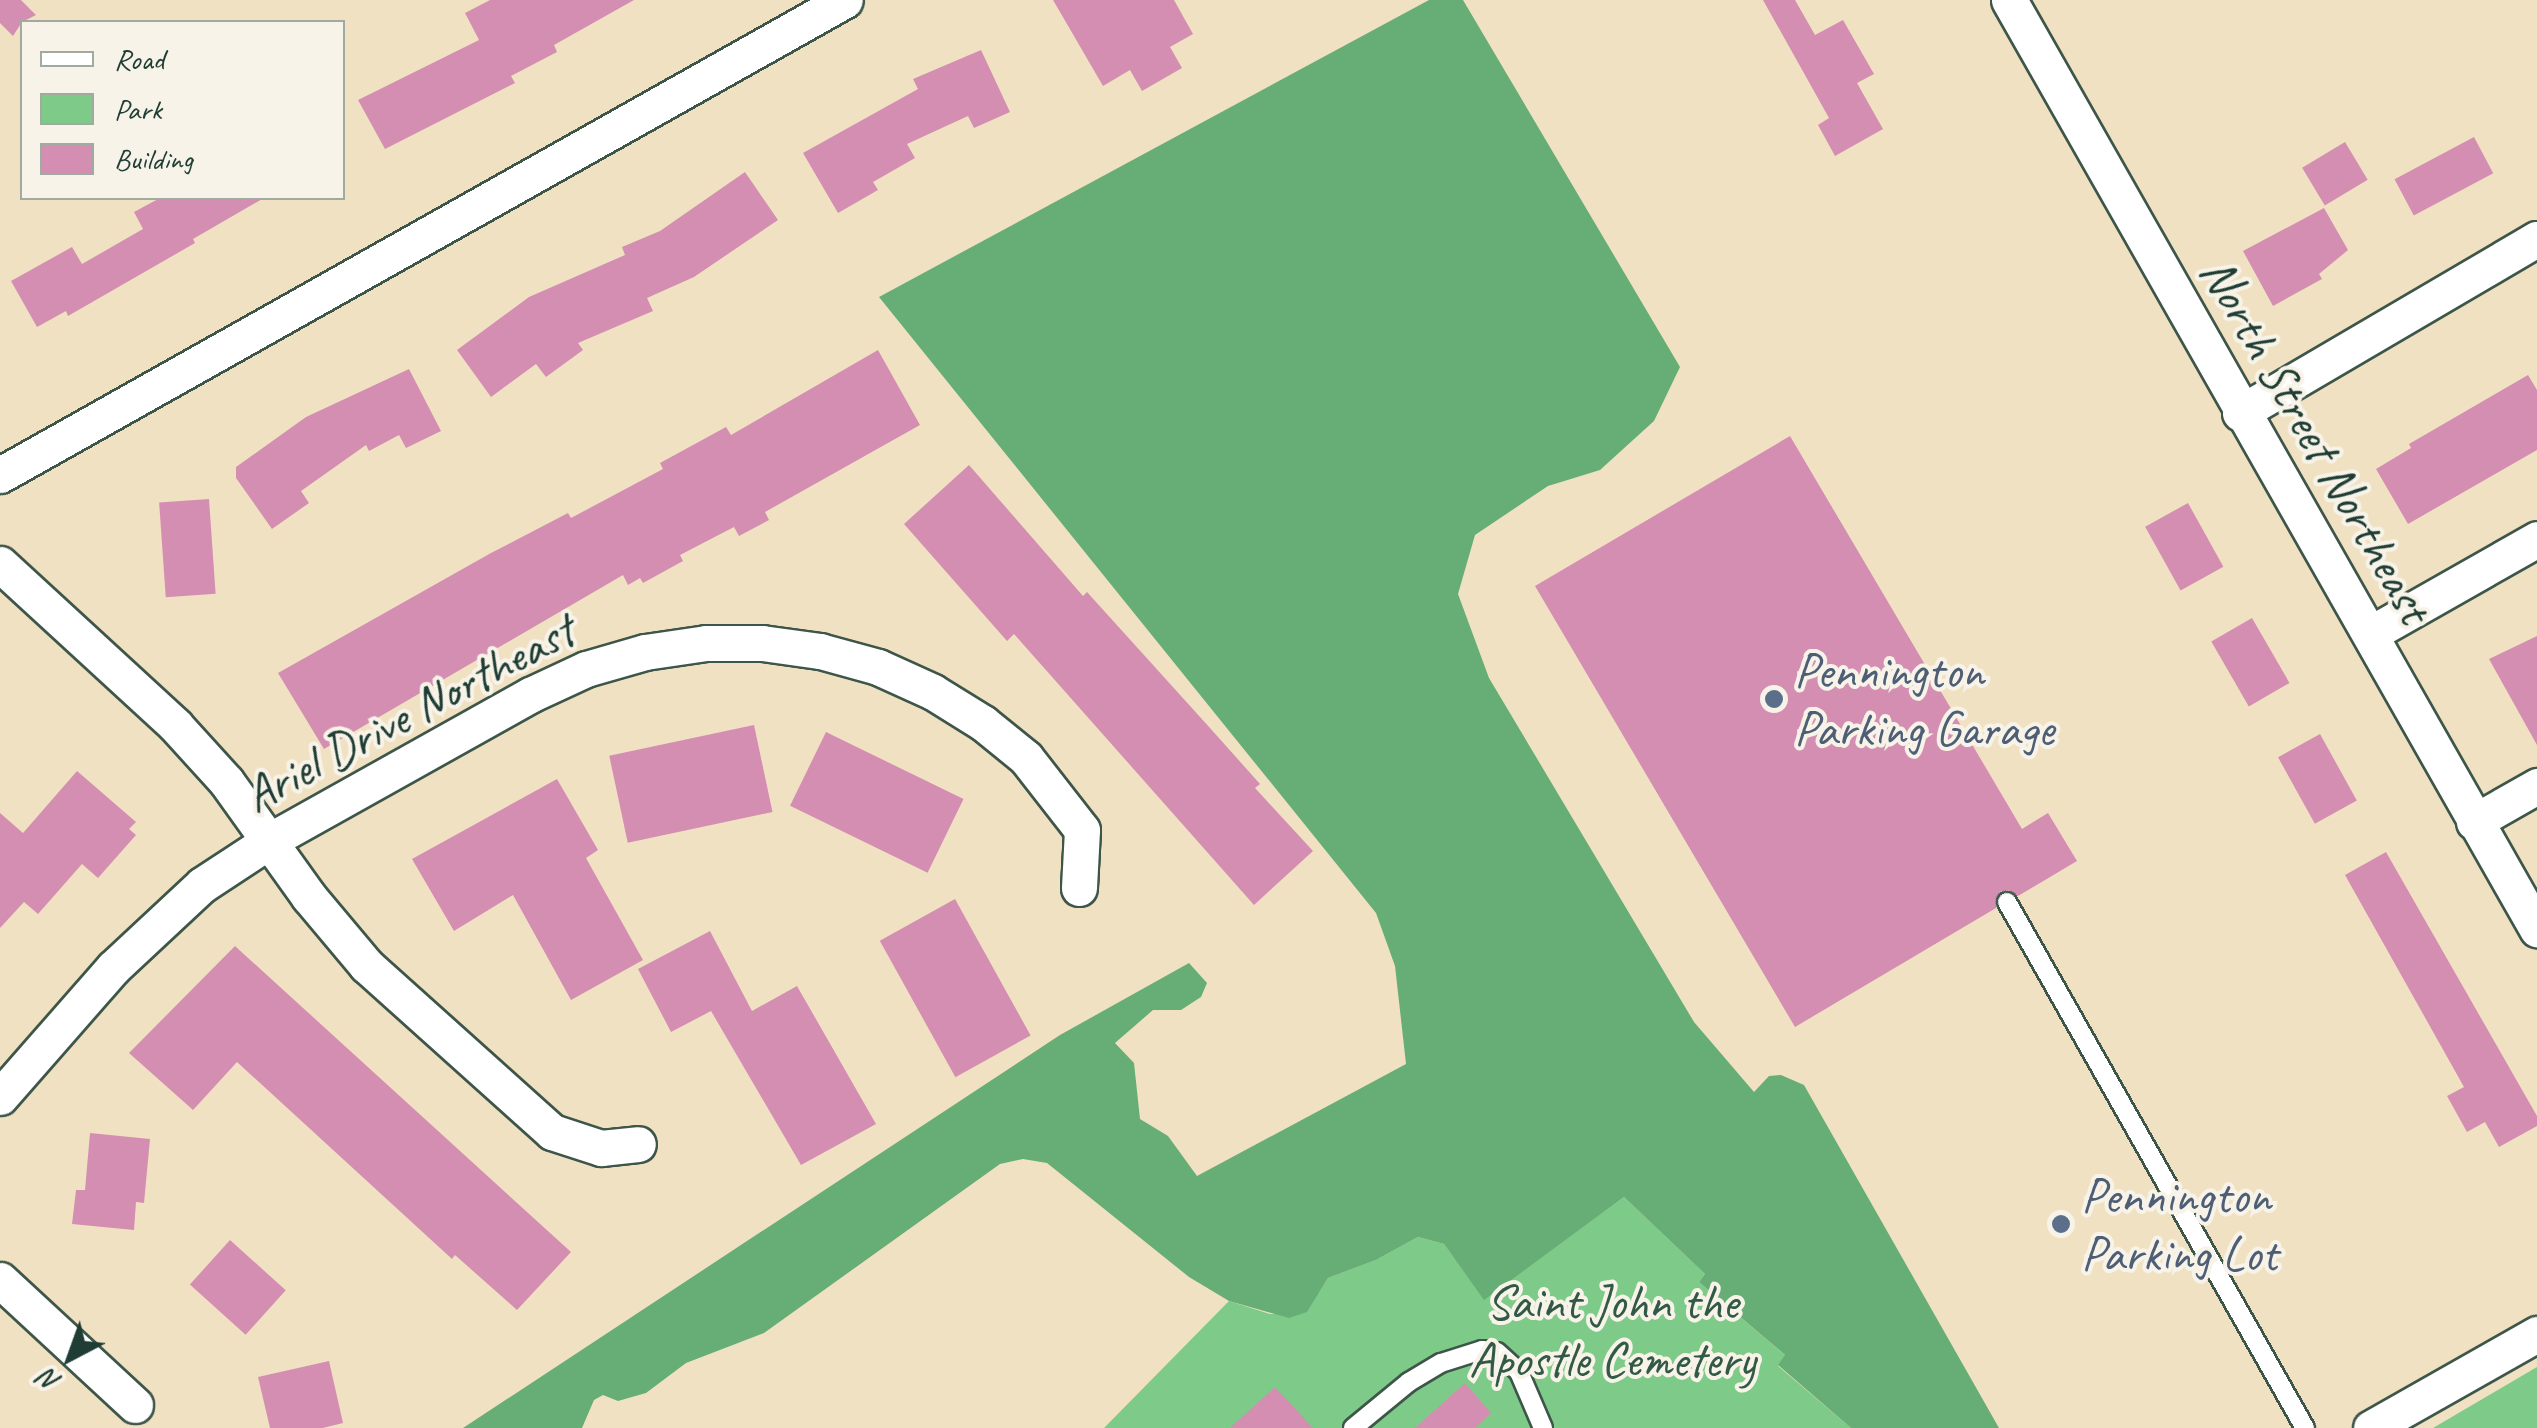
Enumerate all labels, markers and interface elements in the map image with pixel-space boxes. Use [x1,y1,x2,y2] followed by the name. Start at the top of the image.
[20,20,345,200] legend
[114,40,164,78] text: Road
[114,90,162,128] text: Park
[114,140,193,178] text: Building
[2187,246,2445,634] street label: North Street Northeast
[233,601,585,825] street label: Ariel Drive Northeast
[1794,640,2053,758] place label: Pennington Parking Garage
[1763,688,1785,710] marker: Pennington Parking Garage
[2081,1165,2277,1282] place label: Pennington Parking Lot
[2050,1213,2072,1235] marker: Pennington Parking Lot
[1470,1271,1754,1388] park label: Saint John the Apostle Cemetery
[20,1308,120,1408] north arrow
[32,1362,68,1400] text: N

